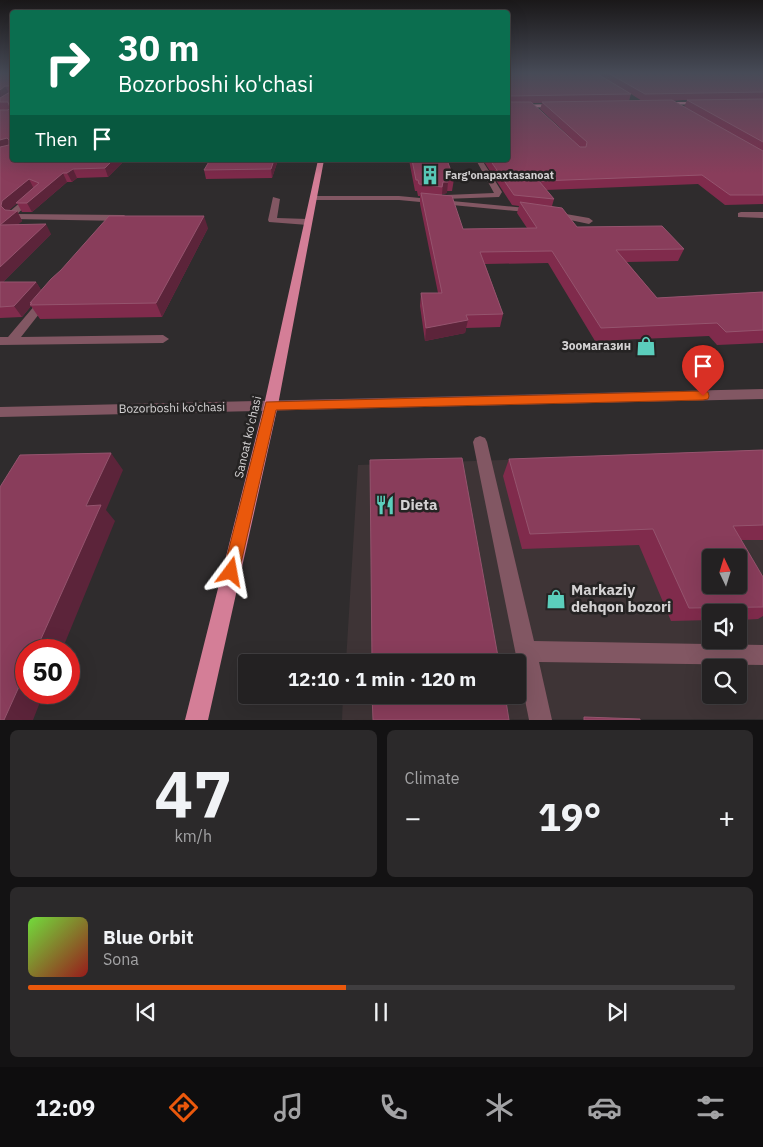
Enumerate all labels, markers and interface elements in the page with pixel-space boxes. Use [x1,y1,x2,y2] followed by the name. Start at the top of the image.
[118,25,200,71] text: 30 m
[35,30,100,95] icon: right
[118,69,313,98] text: Bozorboshi ko'chasi
[88,125,116,153] icon: arrive
[35,127,78,151] text: Then
[419,164,441,186] building icon: Farg'onapaxtasanoat
[445,168,554,182] place label: Farg'onapaxtasanoat
[635,335,657,357] shop icon: Зоомагазин
[561,338,631,353] place label: Зоомагазин
[682,345,724,396] pin
[689,352,717,380] icon: arrive
[231,394,264,479] street label: Sanoat ko'chasi
[119,399,225,416] street label: Bozorboshi ko'chasi
[374,494,396,516] restaurant icon: Dieta
[400,495,438,514] place label: Dieta
[204,545,256,597] position arrow
[702,549,748,594] north arrow
[702,549,747,704] map controls
[571,580,671,616] place label: Markaziy dehqon bozori
[545,588,567,610] shop icon: Markaziy dehqon bozori
[702,604,747,649] button: sound
[15,639,80,704] speed limit sign: 50
[702,659,747,704] button: search
[288,667,476,691] text: 12:10 · 1 min · 120 m
[154,751,232,836] text: 47
[405,768,460,788] text: Climate
[538,792,601,841] text: 19°
[405,799,421,836] text: −
[718,799,735,836] text: +
[174,826,212,846] text: km/h
[103,925,193,949] text: Blue Orbit
[103,949,139,969] text: Sona
[132,998,160,1026] icon: previous
[367,998,395,1026] icon: pause
[603,998,631,1026] icon: next
[166,1090,201,1125] icon: directions
[271,1090,306,1125] icon: music
[376,1090,411,1125] icon: phone
[482,1090,517,1125] icon: climate
[587,1090,622,1125] icon: car
[693,1090,728,1125] icon: filters
[35,1093,95,1122] text: 12:09

